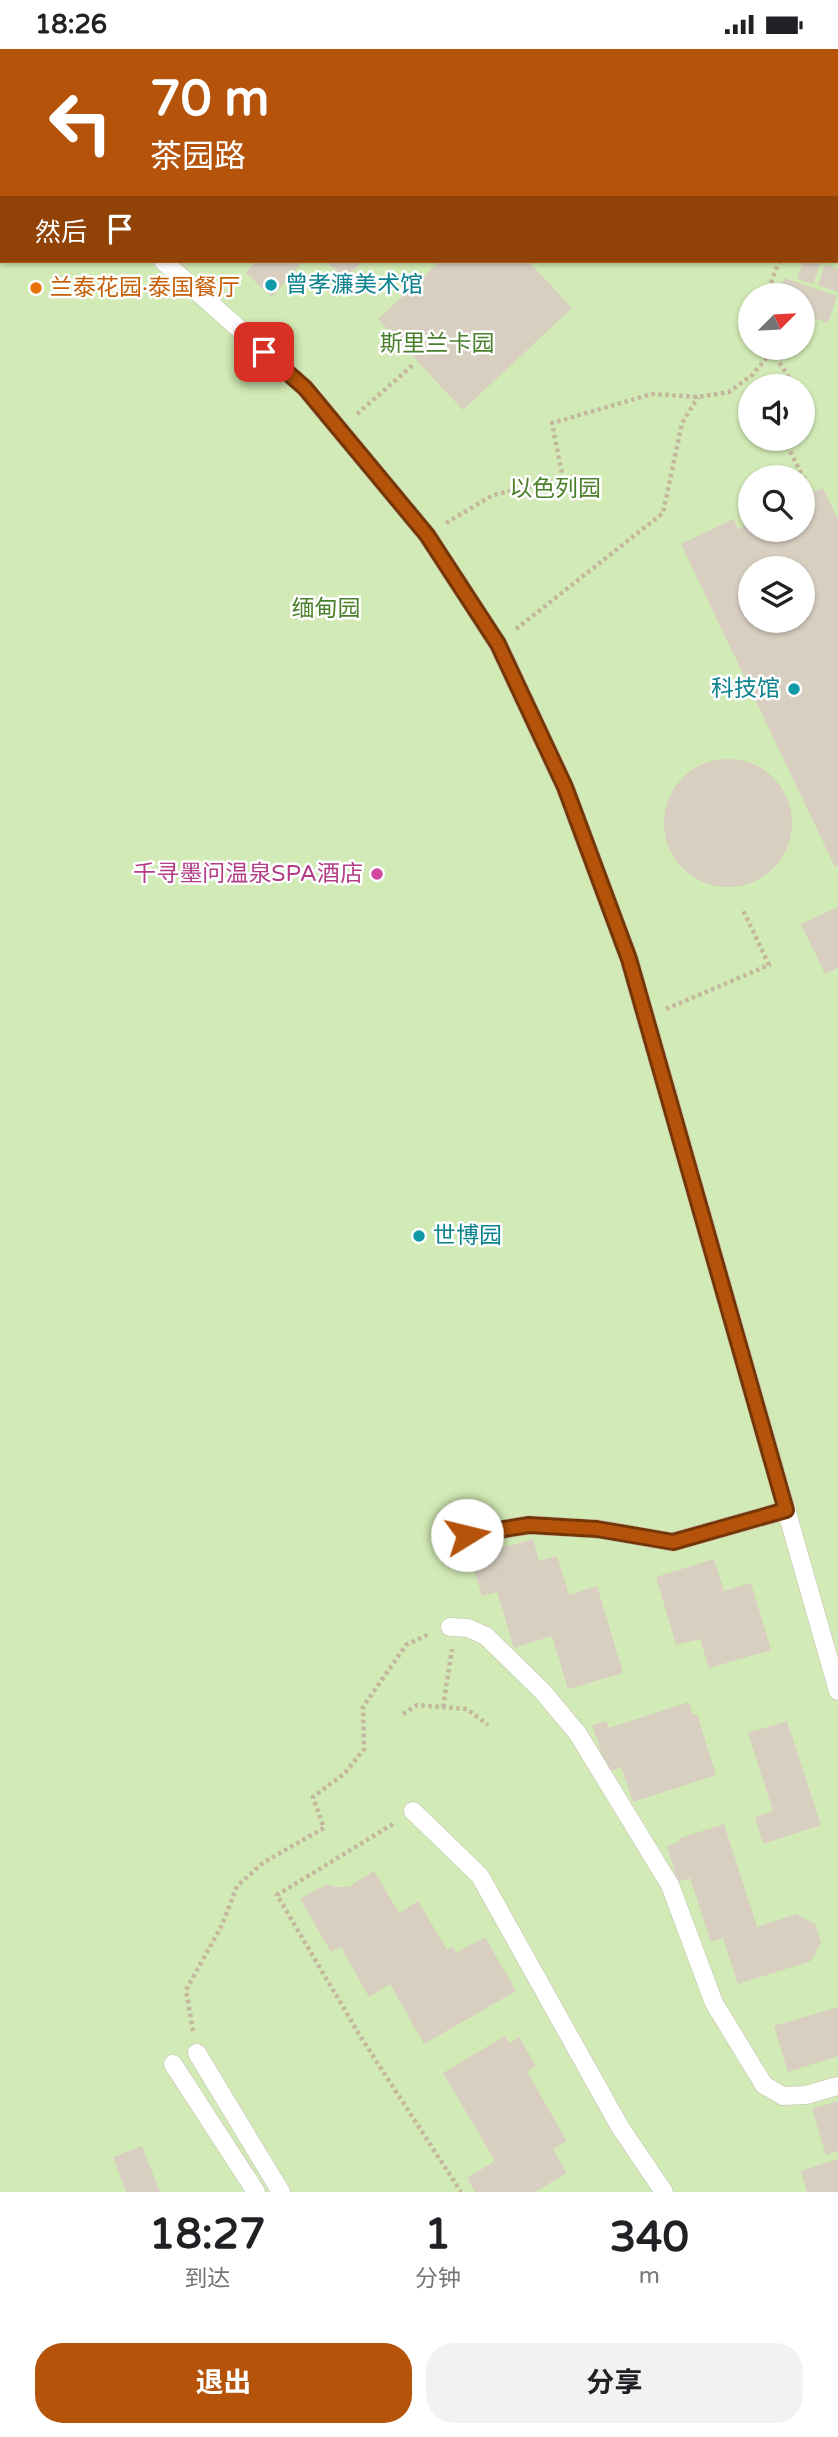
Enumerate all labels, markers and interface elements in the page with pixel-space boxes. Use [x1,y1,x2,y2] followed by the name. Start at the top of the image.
[35,9,107,40] text: 18:26
[150,70,269,129] text: 70 m
[35,77,126,168] icon: left
[150,138,246,176] text: 茶园路
[101,210,139,248] icon: arrive
[35,217,87,248] text: 然后
[285,271,423,299] place label: 曾孝濂美术馆
[50,274,240,302] place label: 兰泰花园·泰国餐厅
[263,277,279,293] marker: 曾孝濂美术馆
[28,280,44,296] marker: 兰泰花园·泰国餐厅
[738,283,816,361] north arrow
[738,283,815,633] map controls
[234,322,294,382] pin
[380,330,495,358] park label: 斯里兰卡园
[245,333,283,371] icon: arrive
[738,374,815,451] button: sound
[738,465,815,542] button: search
[509,475,601,503] park label: 以色列园
[738,556,815,633] button: layers
[292,595,361,623] park label: 缅甸园
[711,675,780,703] place label: 科技馆
[786,681,802,697] marker: 科技馆
[133,860,363,888] place label: 千寻墨问温泉SPA酒店
[369,866,385,882] marker: 千寻墨问温泉SPA酒店
[433,1222,502,1250] place label: 世博园
[411,1228,427,1244] marker: 世博园
[430,1498,504,1572] position arrow
[149,2209,266,2260] text: 18:27
[424,2209,451,2260] text: 1
[610,2212,689,2263] text: 340
[639,2262,660,2290] text: m
[184,2265,230,2293] text: 到达
[415,2265,461,2293] text: 分钟
[35,2343,412,2423] button: 退出
[426,2343,803,2423] button: 分享

